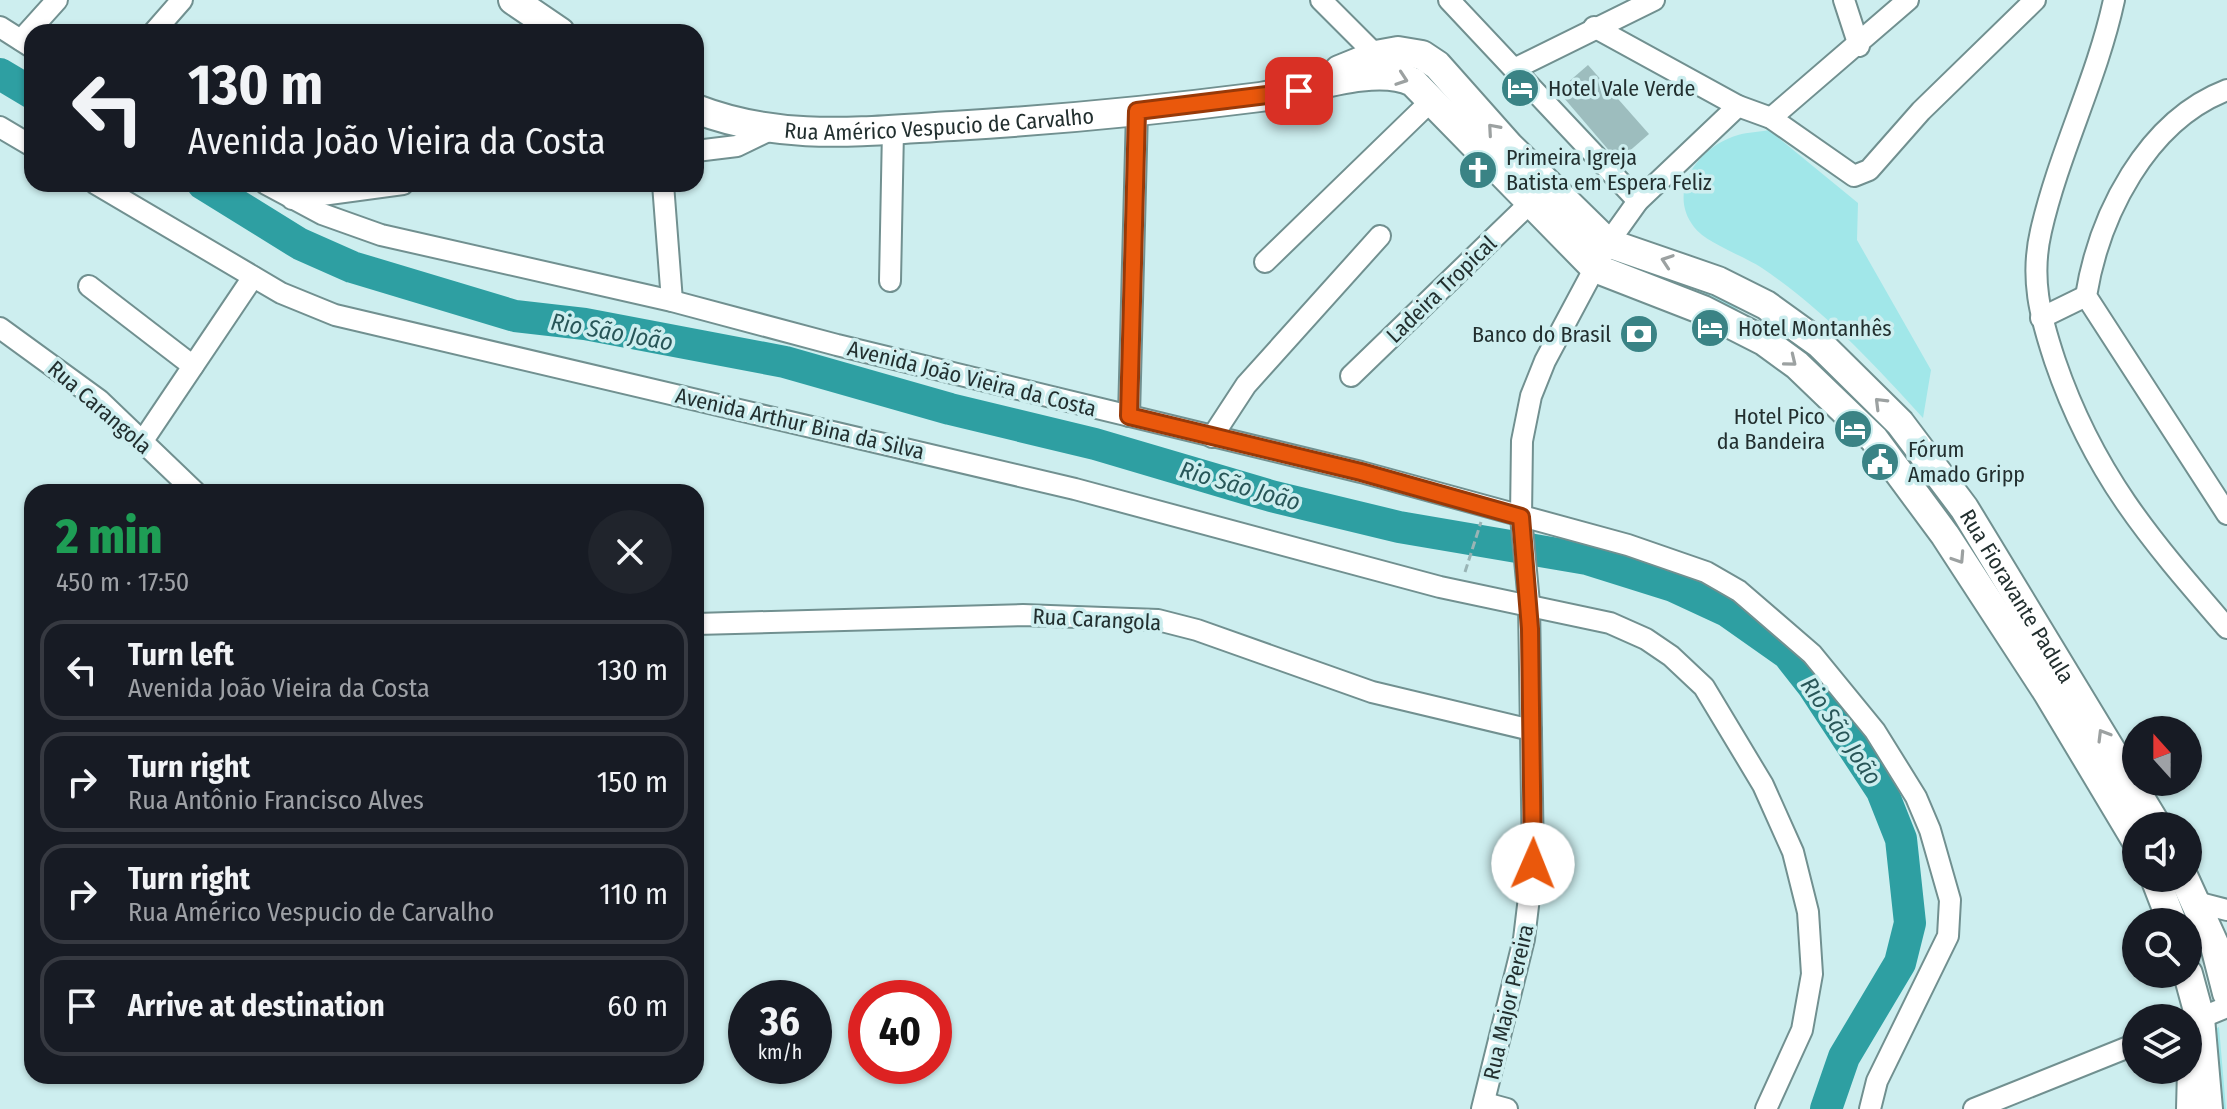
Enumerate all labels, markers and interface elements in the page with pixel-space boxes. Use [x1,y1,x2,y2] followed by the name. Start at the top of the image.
[188,52,323,119] text: 130 m
[56,56,160,160] icon: left
[1265,57,1333,125] pin
[1499,67,1541,109] hotel icon: Hotel Vale Verde
[1277,69,1321,113] icon: arrive
[1394,69,1408,85] one-way arrow
[1548,75,1695,102] place label: Hotel Vale Verde
[783,102,1095,146] street label: Rua Américo Vespucio de Carvalho
[188,120,606,164] text: Avenida João Vieira da Costa
[1489,123,1503,138] one-way arrow
[1506,144,1712,196] place label: Primeira Igreja Batista em Espera Feliz
[1457,149,1499,191] church icon: Primeira Igreja Batista em Espera Feliz
[1381,230,1502,349] street label: Ladeira Tropical
[1661,254,1675,271] one-way arrow
[549,307,675,357] water label: Rio São João
[1689,307,1731,349] hotel icon: Hotel Montanhês
[1618,313,1660,355] bank icon: Banco do Brasil
[1738,315,1892,342] place label: Hotel Montanhês
[1472,321,1611,348] place label: Banco do Brasil
[845,335,1099,422] street label: Avenida João Vieira da Costa
[1782,352,1797,366] one-way arrow
[42,355,157,460] street label: Rua Carangola
[673,382,927,465] street label: Avenida Arthur Bina da Silva
[1875,398,1889,413] one-way arrow
[1717,403,1825,455] place label: Hotel Pico da Bandeira
[1832,408,1874,450] hotel icon: Hotel Pico da Bandeira
[1908,436,2025,488] place label: Fórum Amado Gripp
[1859,441,1901,483] public building icon: Fórum Amado Gripp
[1177,456,1303,516] water label: Rio São João
[1954,504,2080,688] street label: Rua Fioravante Padula
[56,508,162,566] text: 2 min
[588,510,672,594] button: close
[1950,549,1965,563] one-way arrow
[56,567,189,598] text: 450 m · 17:50
[1032,603,1162,636] street label: Rua Carangola
[128,637,234,673] text: Turn left
[60,648,104,692] icon: left
[597,652,668,688] text: 130 m
[1795,672,1887,790] water label: Rio São João
[128,673,430,704] text: Avenida João Vieira da Costa
[2122,716,2202,796] north arrow
[2122,716,2202,1084] map controls
[2097,729,2113,744] one-way arrow
[128,749,250,785] text: Turn right
[60,760,104,804] icon: right
[597,764,668,800] text: 150 m
[128,785,424,816] text: Rua Antônio Francisco Alves
[2122,812,2202,892] button: sound
[1491,822,1575,906] position arrow
[128,861,250,897] text: Turn right
[60,872,104,916] icon: right
[599,876,668,912] text: 110 m
[128,897,494,928] text: Rua Américo Vespucio de Carvalho
[2122,908,2202,988] button: search
[1477,922,1539,1082] street label: Rua Major Pereira
[848,980,952,1084] speed limit sign: 40
[60,984,104,1028] icon: arrive
[128,988,385,1024] text: Arrive at destination
[607,988,668,1024] text: 60 m
[760,998,800,1046] text: 36
[2122,1004,2202,1084] button: layers
[758,1040,802,1064] text: km/h

